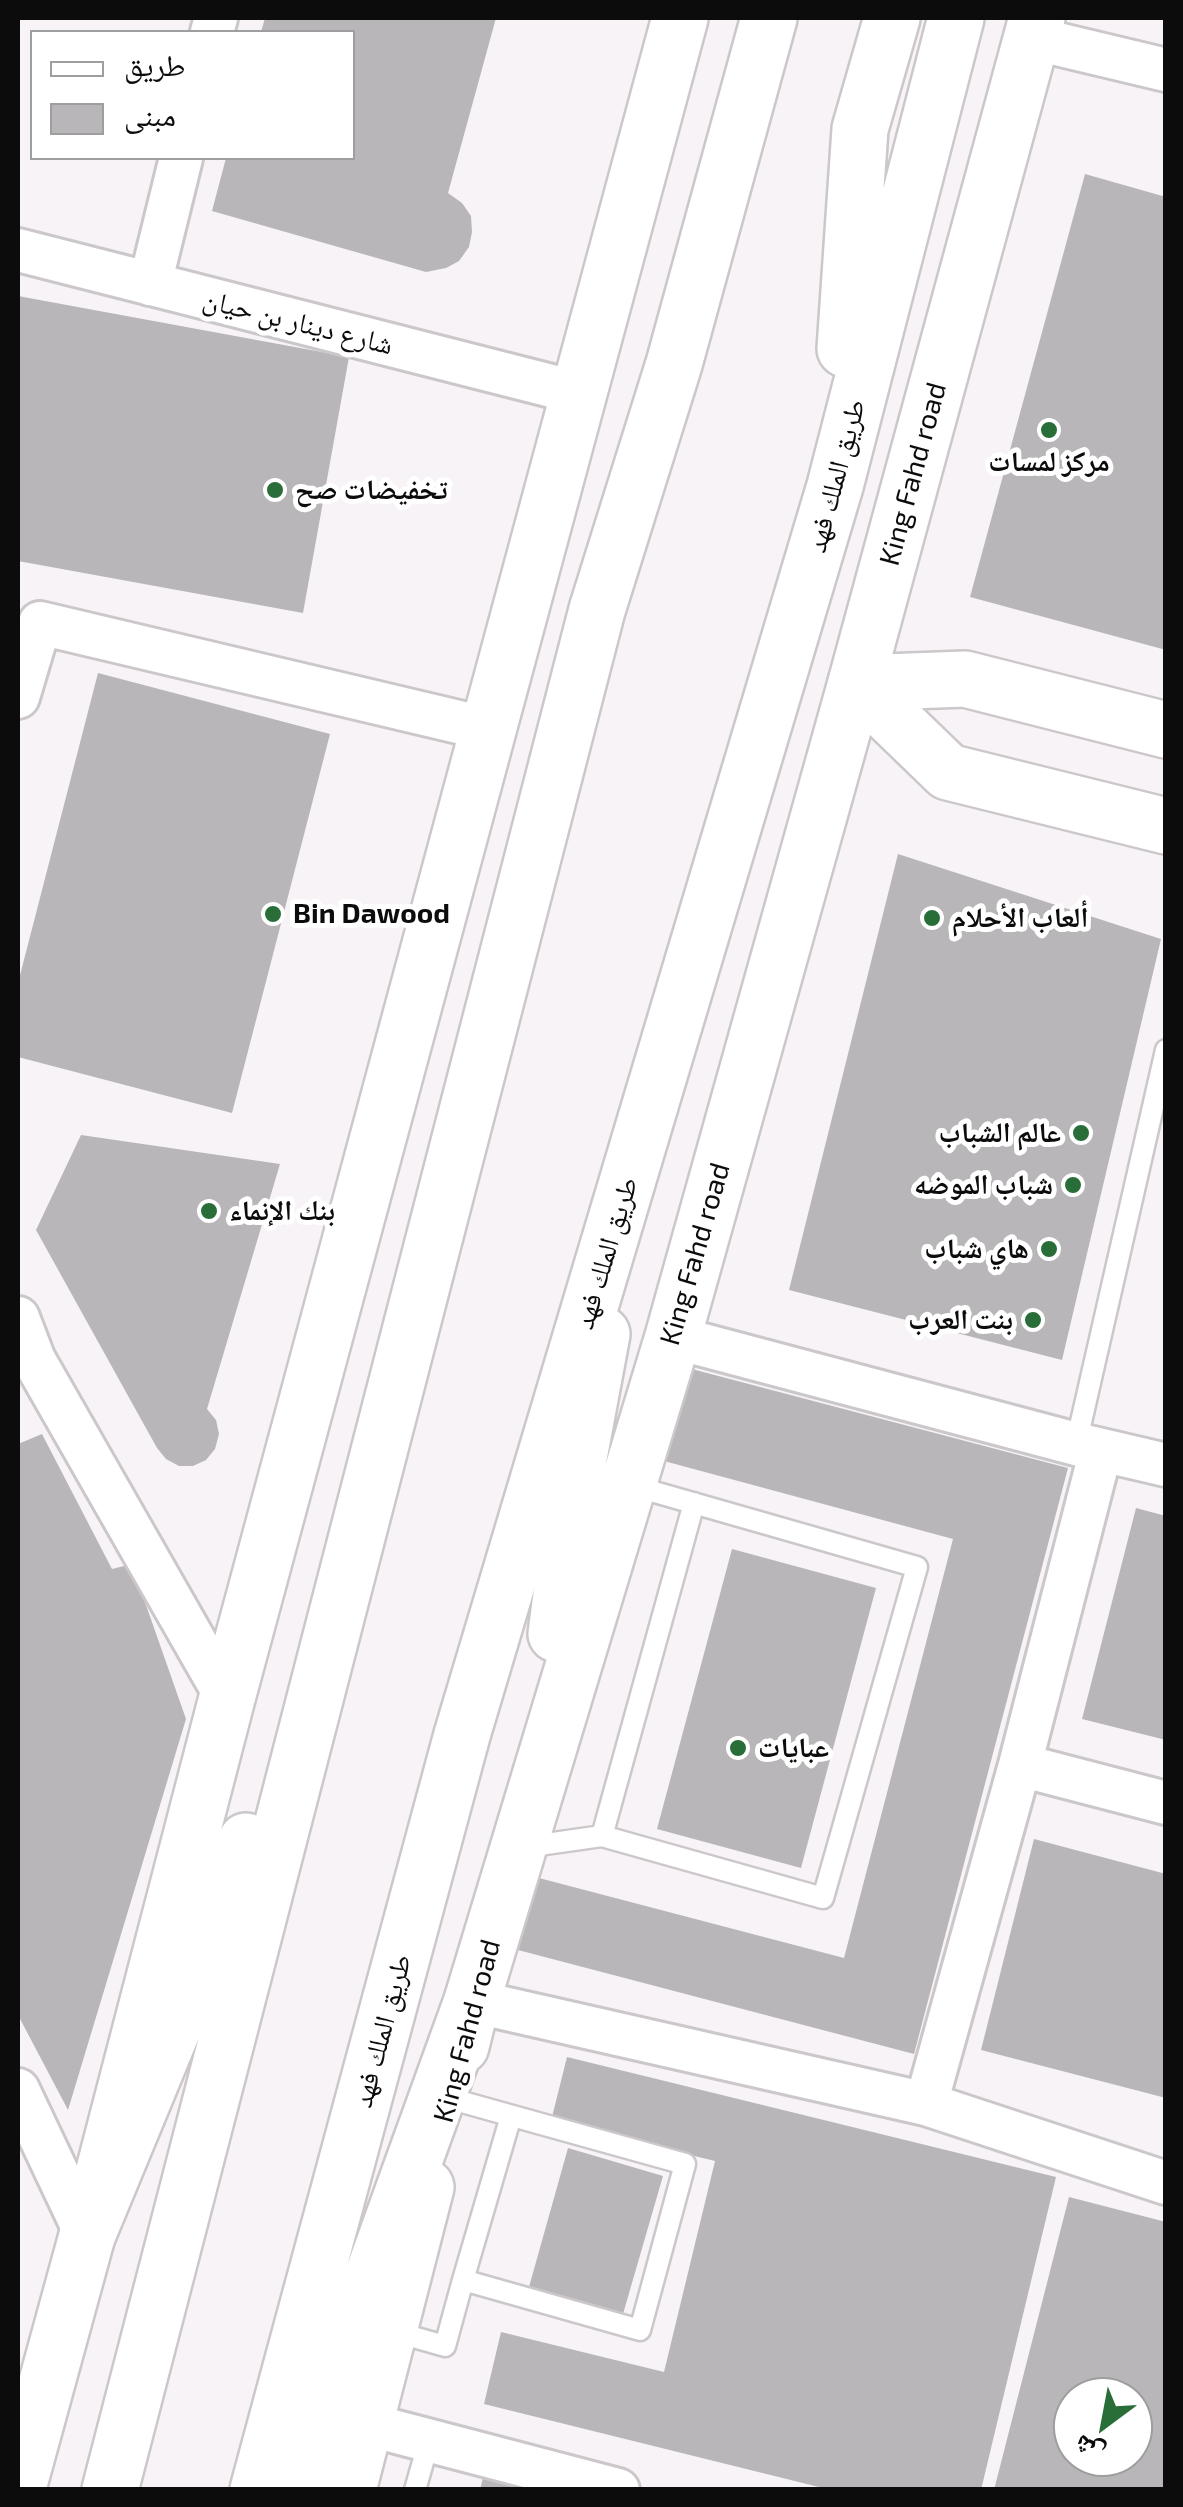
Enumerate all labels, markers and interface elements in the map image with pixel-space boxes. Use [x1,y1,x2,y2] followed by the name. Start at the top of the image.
[30,30,355,160] legend
[124,46,185,82] text: طريق
[124,96,176,132] text: مبنى
[199,282,397,362] street label: شارع دينار بن حيان
[872,379,954,569] street label: King Fahd road
[799,396,873,556] street label: طريق الملك فهد
[1038,419,1060,441] marker: مركز لمسات
[988,445,1110,479] place label: مركز لمسات
[295,473,448,507] place label: تخفيضات صح
[264,479,286,501] marker: تخفيضات صح
[293,897,450,931] place label: Bin Dawood
[952,901,1088,935] place label: ألعاب الأحلام
[262,903,284,925] marker: Bin Dawood
[921,907,943,929] marker: ألعاب الأحلام
[938,1116,1061,1150] place label: عالم الشباب
[1070,1122,1092,1144] marker: عالم الشباب
[653,1159,737,1349] street label: King Fahd road
[914,1168,1053,1202] place label: شباب الموضه
[567,1173,645,1333] street label: طريق الملك فهد
[1062,1174,1084,1196] marker: شباب الموضه
[229,1194,335,1228] place label: بنك الإنماء
[198,1200,220,1222] marker: بنك الإنماء
[924,1232,1029,1266] place label: هاي شباب
[1038,1238,1060,1260] marker: هاي شباب
[908,1303,1013,1337] place label: بنت العرب
[1022,1309,1044,1331] marker: بنت العرب
[758,1731,829,1765] place label: عبايات
[727,1737,749,1759] marker: عبايات
[426,1936,508,2126] street label: King Fahd road
[345,1951,419,2111] street label: طريق الملك فهد
[1053,2377,1153,2477] north arrow
[1067,2428,1110,2473] text: ش

